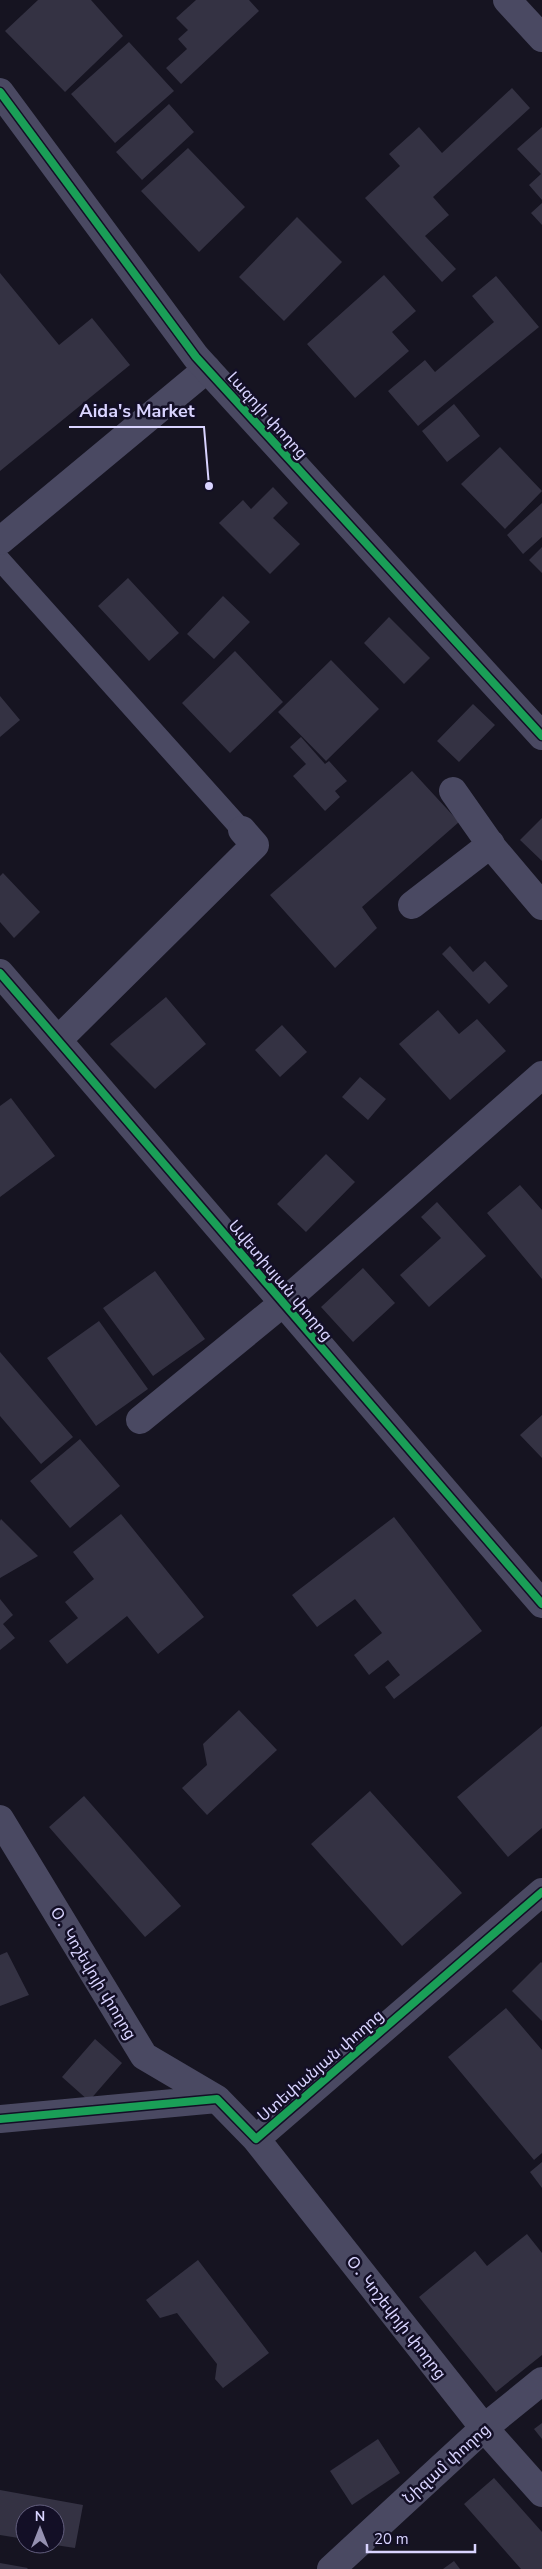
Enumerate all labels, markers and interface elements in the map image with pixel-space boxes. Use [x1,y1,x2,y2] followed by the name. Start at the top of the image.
[222,367,312,464] street label: Լազոյի փողոց
[69,394,204,427] callout: Aida's Market
[79,399,195,423] text: Aida's Market
[223,1215,337,1346] street label: Ավետիսյան փողոց
[45,1903,141,2044] street label: Օ․ Կոշեվոյի փողոց
[253,2005,389,2127] street label: Ստեփանյան փողոց
[341,2251,451,2384] street label: Օ․ Կոշեվոյի փողոց
[398,2419,495,2509] street label: Նիզամ փողոց
[15,2504,65,2554] north arrow
[35,2507,45,2526] text: N
[367,2522,474,2554] scale bar
[374,2529,409,2549] text: 20 m

